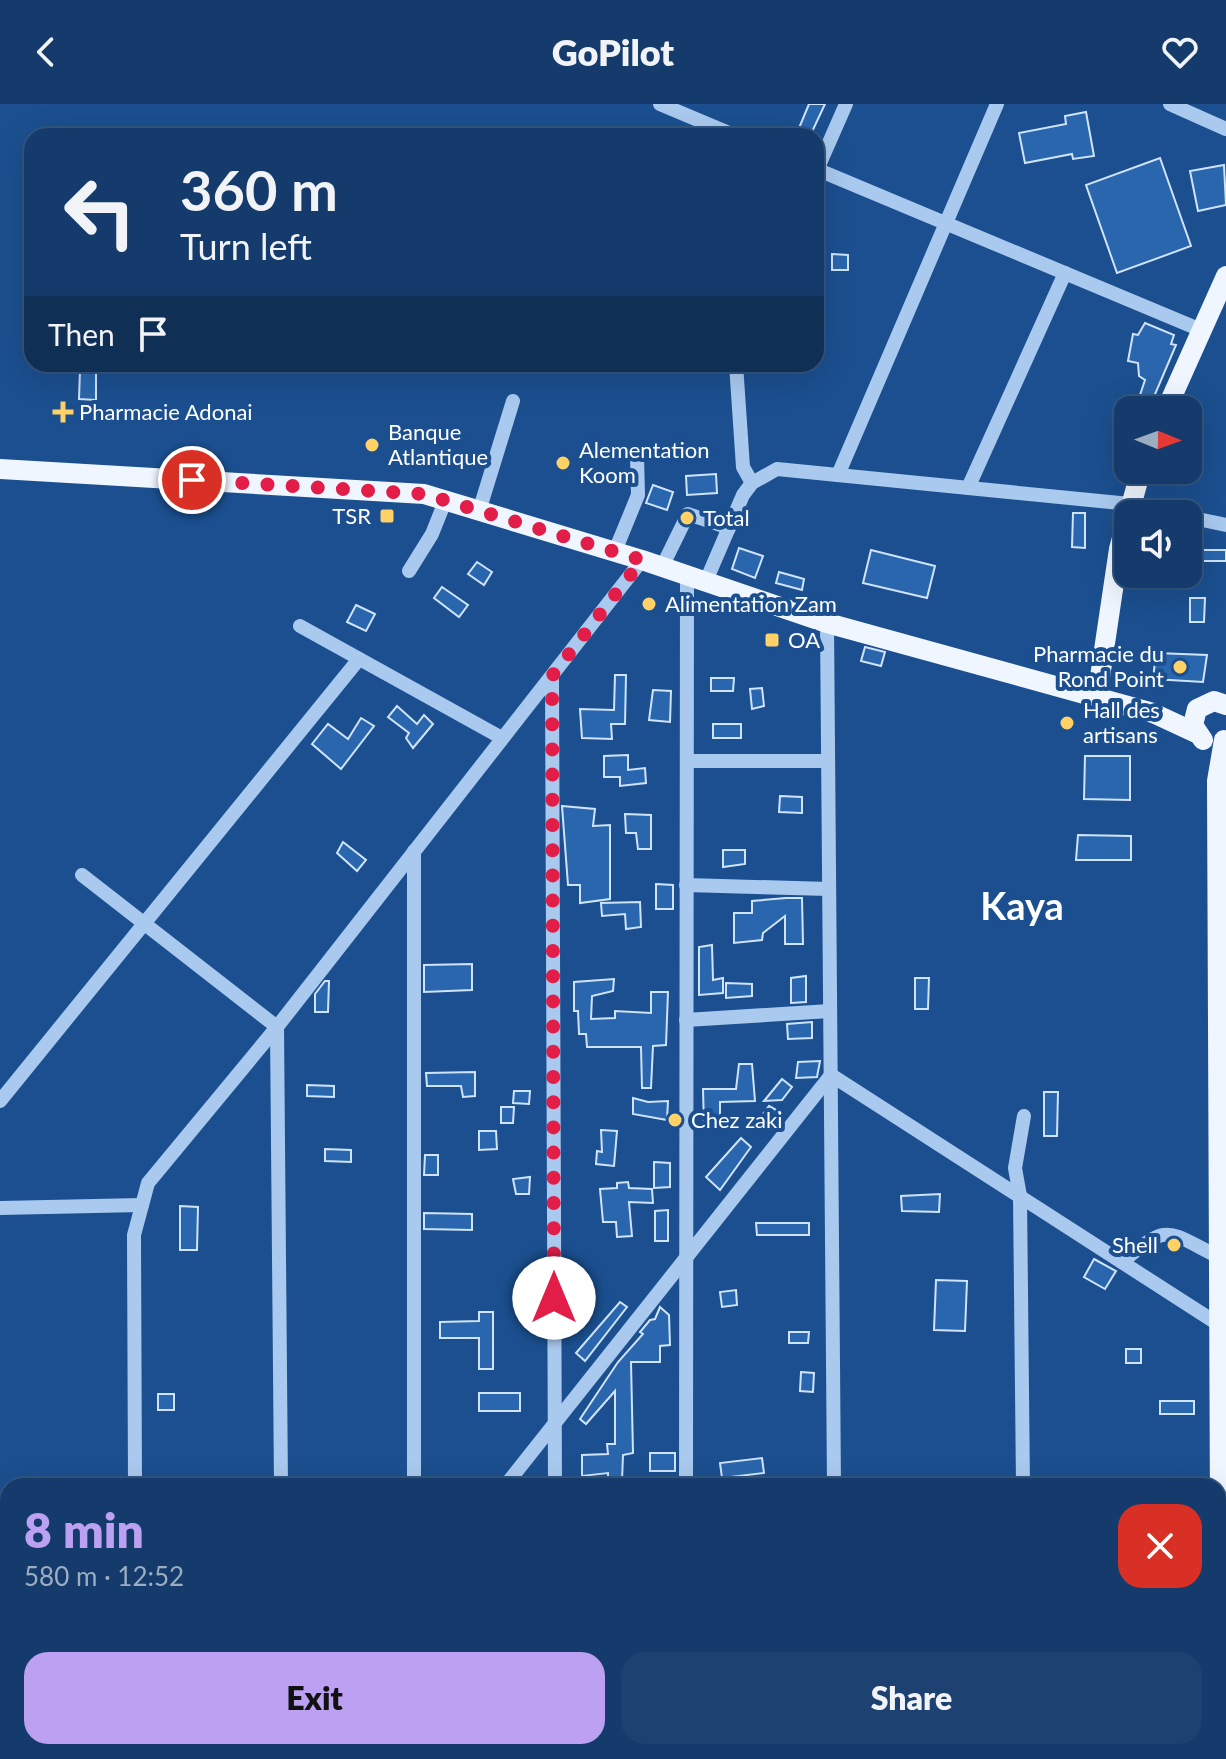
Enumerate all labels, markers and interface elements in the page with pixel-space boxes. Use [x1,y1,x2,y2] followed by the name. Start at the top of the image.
[24,30,68,74] icon: back
[552,30,674,74] text: GoPilot
[1158,30,1202,74] icon: heart
[180,156,338,223] text: 360 m
[48,160,152,264] icon: left
[180,224,312,268] text: Turn left
[131,312,175,356] icon: arrive
[48,316,115,352] text: Then
[1114,396,1202,484] north arrow
[1114,396,1202,588] map controls
[79,398,253,425] place label: Pharmacie Adonai
[54,403,72,421] marker: Pharmacie Adonai
[388,418,488,470] place label: Banque Atlantique
[363,436,381,454] marker: Banque Atlantique
[579,436,709,488] place label: Alementation Koom
[158,446,226,514] pin
[554,454,572,472] marker: Alementation Koom
[170,458,214,502] icon: arrive
[1114,500,1202,588] button: sound
[332,502,371,529] place label: TSR
[703,504,750,531] place label: Total
[378,507,396,525] marker: TSR
[678,509,696,527] marker: Total
[665,590,837,617] place label: Alimentation Zam
[640,595,658,613] marker: Alimentation Zam
[788,626,820,653] place label: OA
[763,631,781,649] marker: OA
[1033,640,1164,692] place label: Pharmacie du Rond Point
[1171,658,1189,676] marker: Pharmacie du Rond Point
[1083,696,1160,748] place label: Hall des artisans
[1058,714,1076,732] marker: Hall des artisans
[980,882,1064,928] district label: Kaya
[691,1106,783,1133] place label: Chez zaki
[666,1111,684,1129] marker: Chez zaki
[1112,1231,1158,1258] place label: Shell
[1165,1236,1183,1254] marker: Shell
[512,1256,596,1340] position arrow
[24,1501,144,1558] text: 8 min
[1118,1504,1202,1588] button: close
[24,1560,184,1592] text: 580 m · 12:52
[24,1652,605,1744] button: Exit
[621,1652,1202,1744] button: Share

